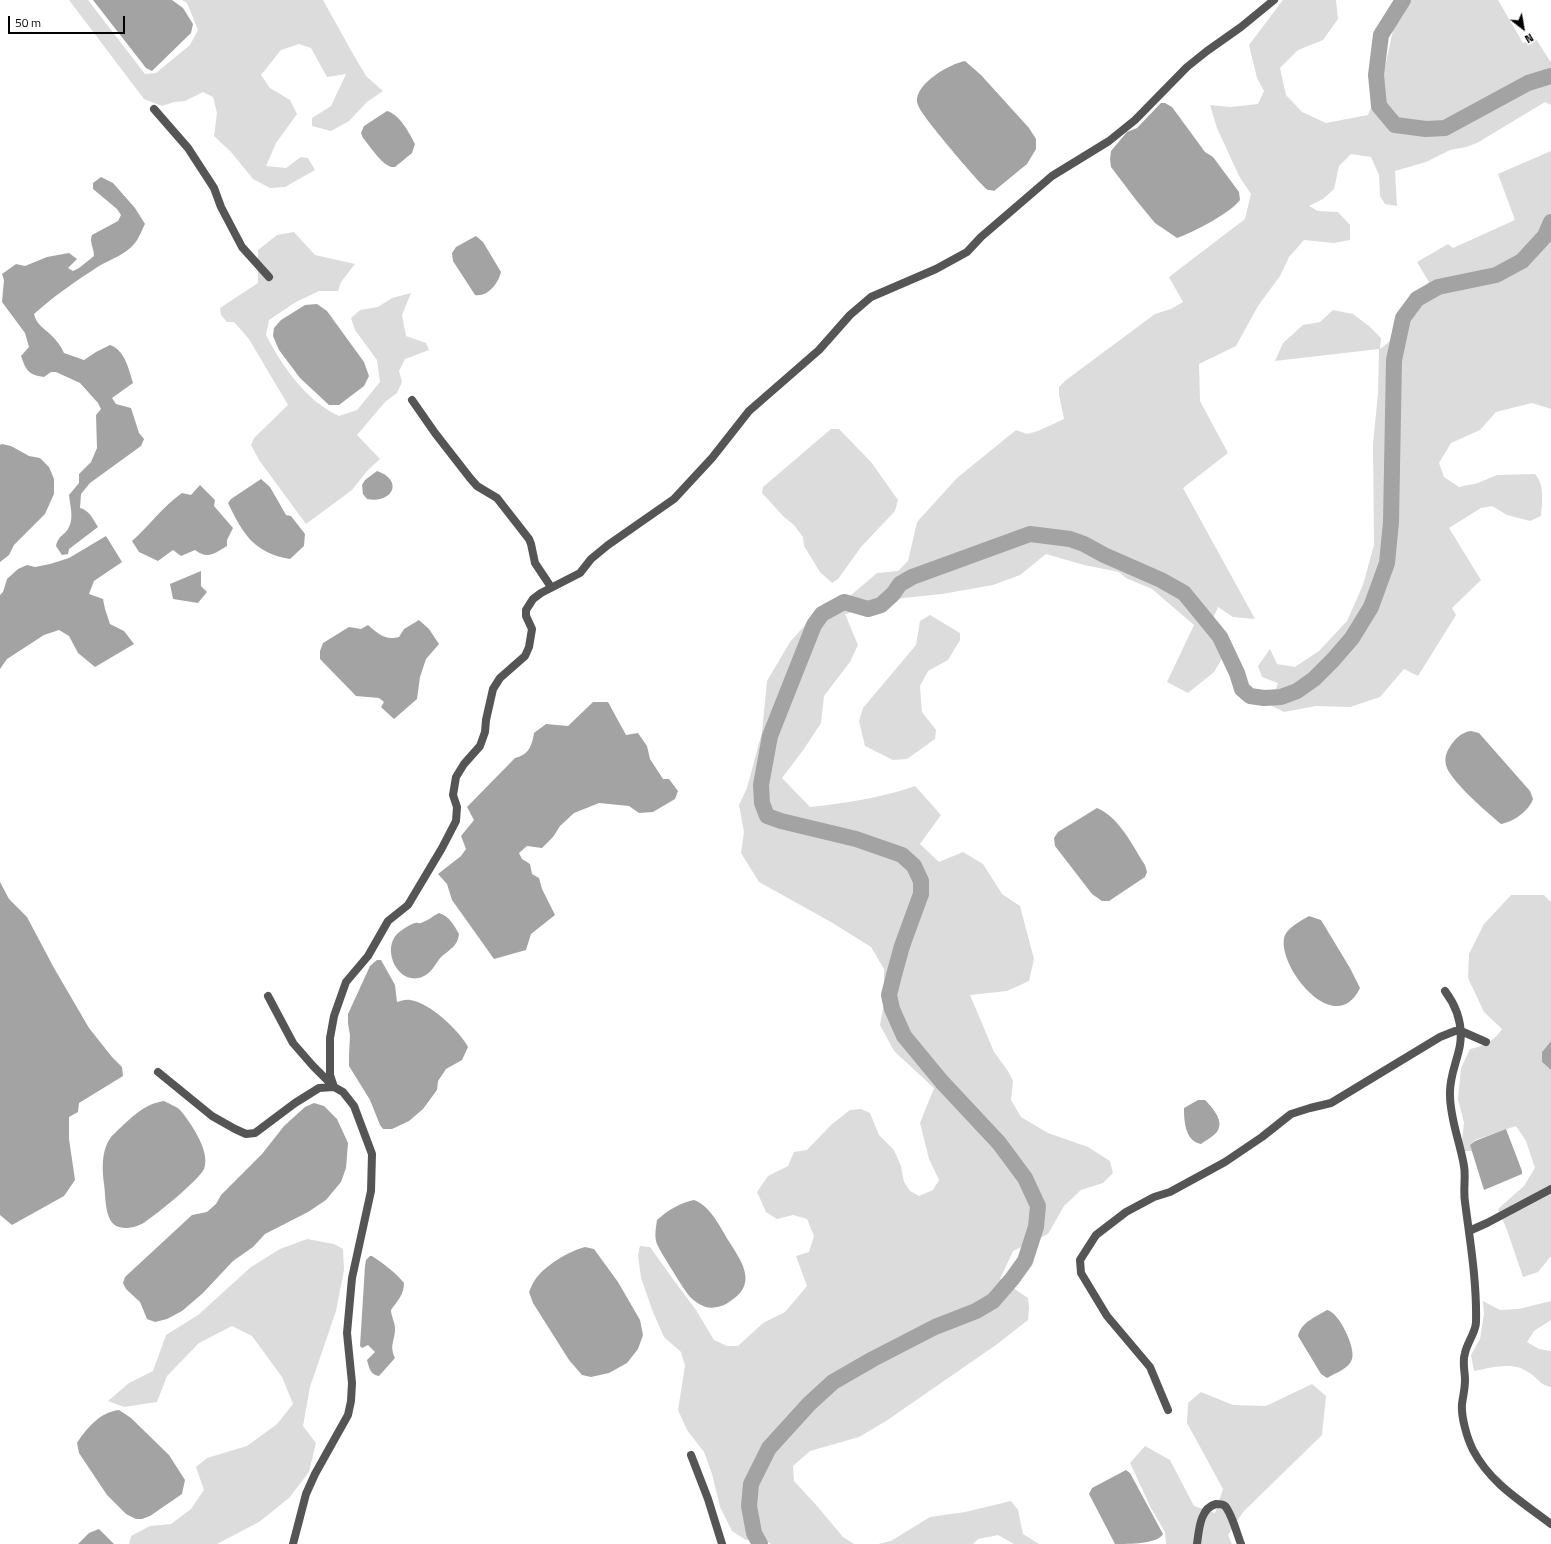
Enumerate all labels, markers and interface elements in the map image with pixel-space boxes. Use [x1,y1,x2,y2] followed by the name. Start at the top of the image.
[10,8,127,34] scale bar
[1503,8,1543,48] north arrow
[15,13,41,32] text: 50 m
[1522,29,1537,47] text: N

